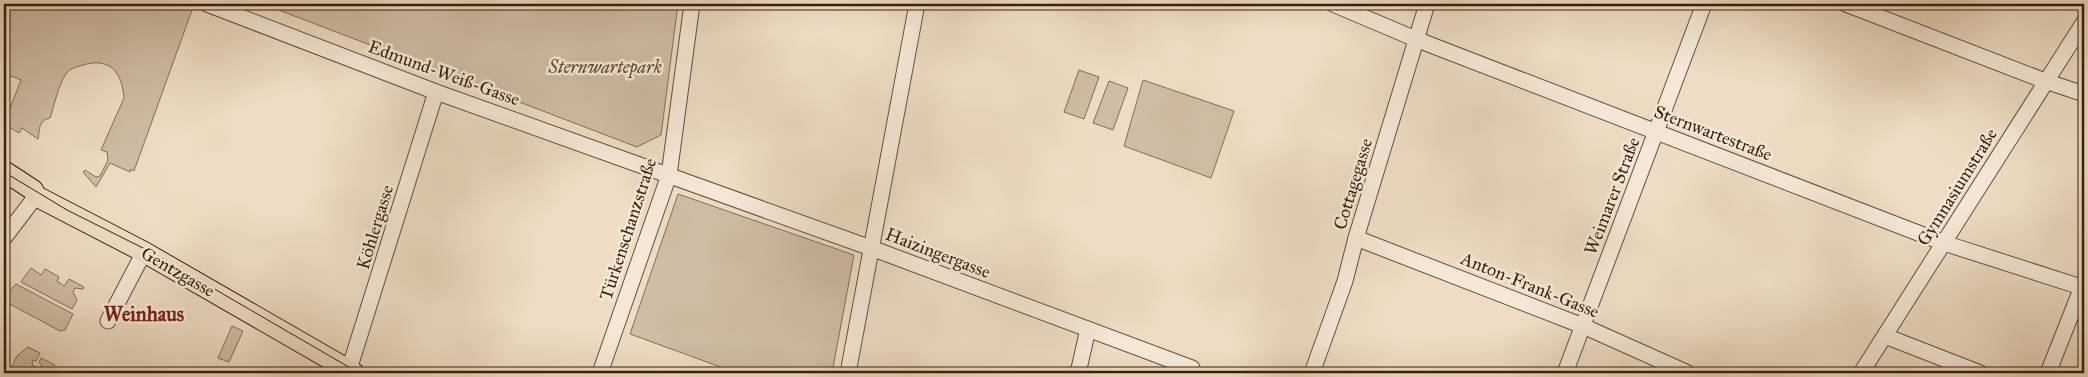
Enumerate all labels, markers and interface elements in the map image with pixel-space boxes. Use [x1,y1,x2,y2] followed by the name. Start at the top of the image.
[365,35,523,111] street label: Edmund-Weiß-Gasse
[547,56,662,79] park label: Sternwartepark
[1651,100,1775,166] street label: Sternwartestraße
[1912,124,2002,250] street label: Gymnasiumstraße
[1579,134,1645,258] street label: Weimarer Straße
[1329,136,1378,233] street label: Cottagegasse
[595,155,661,303] street label: Türkenschanzstraße
[352,182,399,272] street label: Köhlergasse
[882,223,993,284] street label: Haizingergasse
[137,242,219,303] street label: Gentzgasse
[1457,247,1602,323] street label: Anton-Frank-Gasse
[104,302,185,326] district label: Weinhaus

